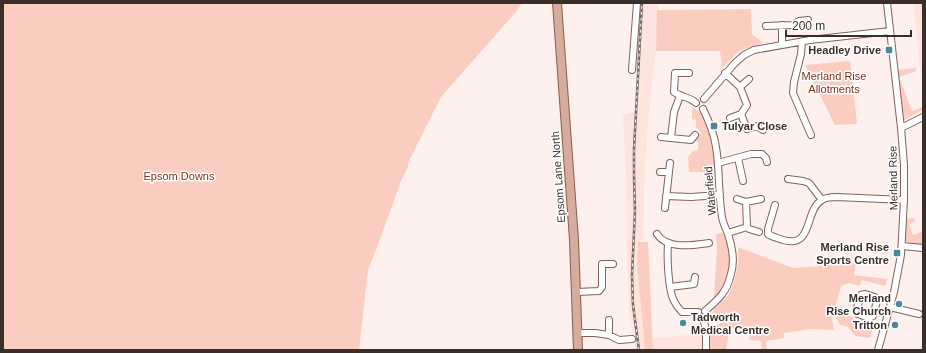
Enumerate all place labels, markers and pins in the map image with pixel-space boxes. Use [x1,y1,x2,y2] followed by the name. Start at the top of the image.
[808,44,881,56] place label: Headley Drive
[884,45,894,55] marker: Headley Drive
[722,120,787,132] place label: Tulyar Close
[709,121,719,131] marker: Tulyar Close
[816,241,889,266] place label: Merland Rise Sports Centre
[892,248,902,258] marker: Merland Rise Sports Centre
[826,292,891,317] place label: Merland Rise Church
[894,299,904,309] marker: Merland Rise Church
[691,311,769,336] place label: Tadworth Medical Centre
[678,318,688,328] marker: Tadworth Medical Centre
[853,319,887,331] place label: Tritton
[890,320,900,330] marker: Tritton

